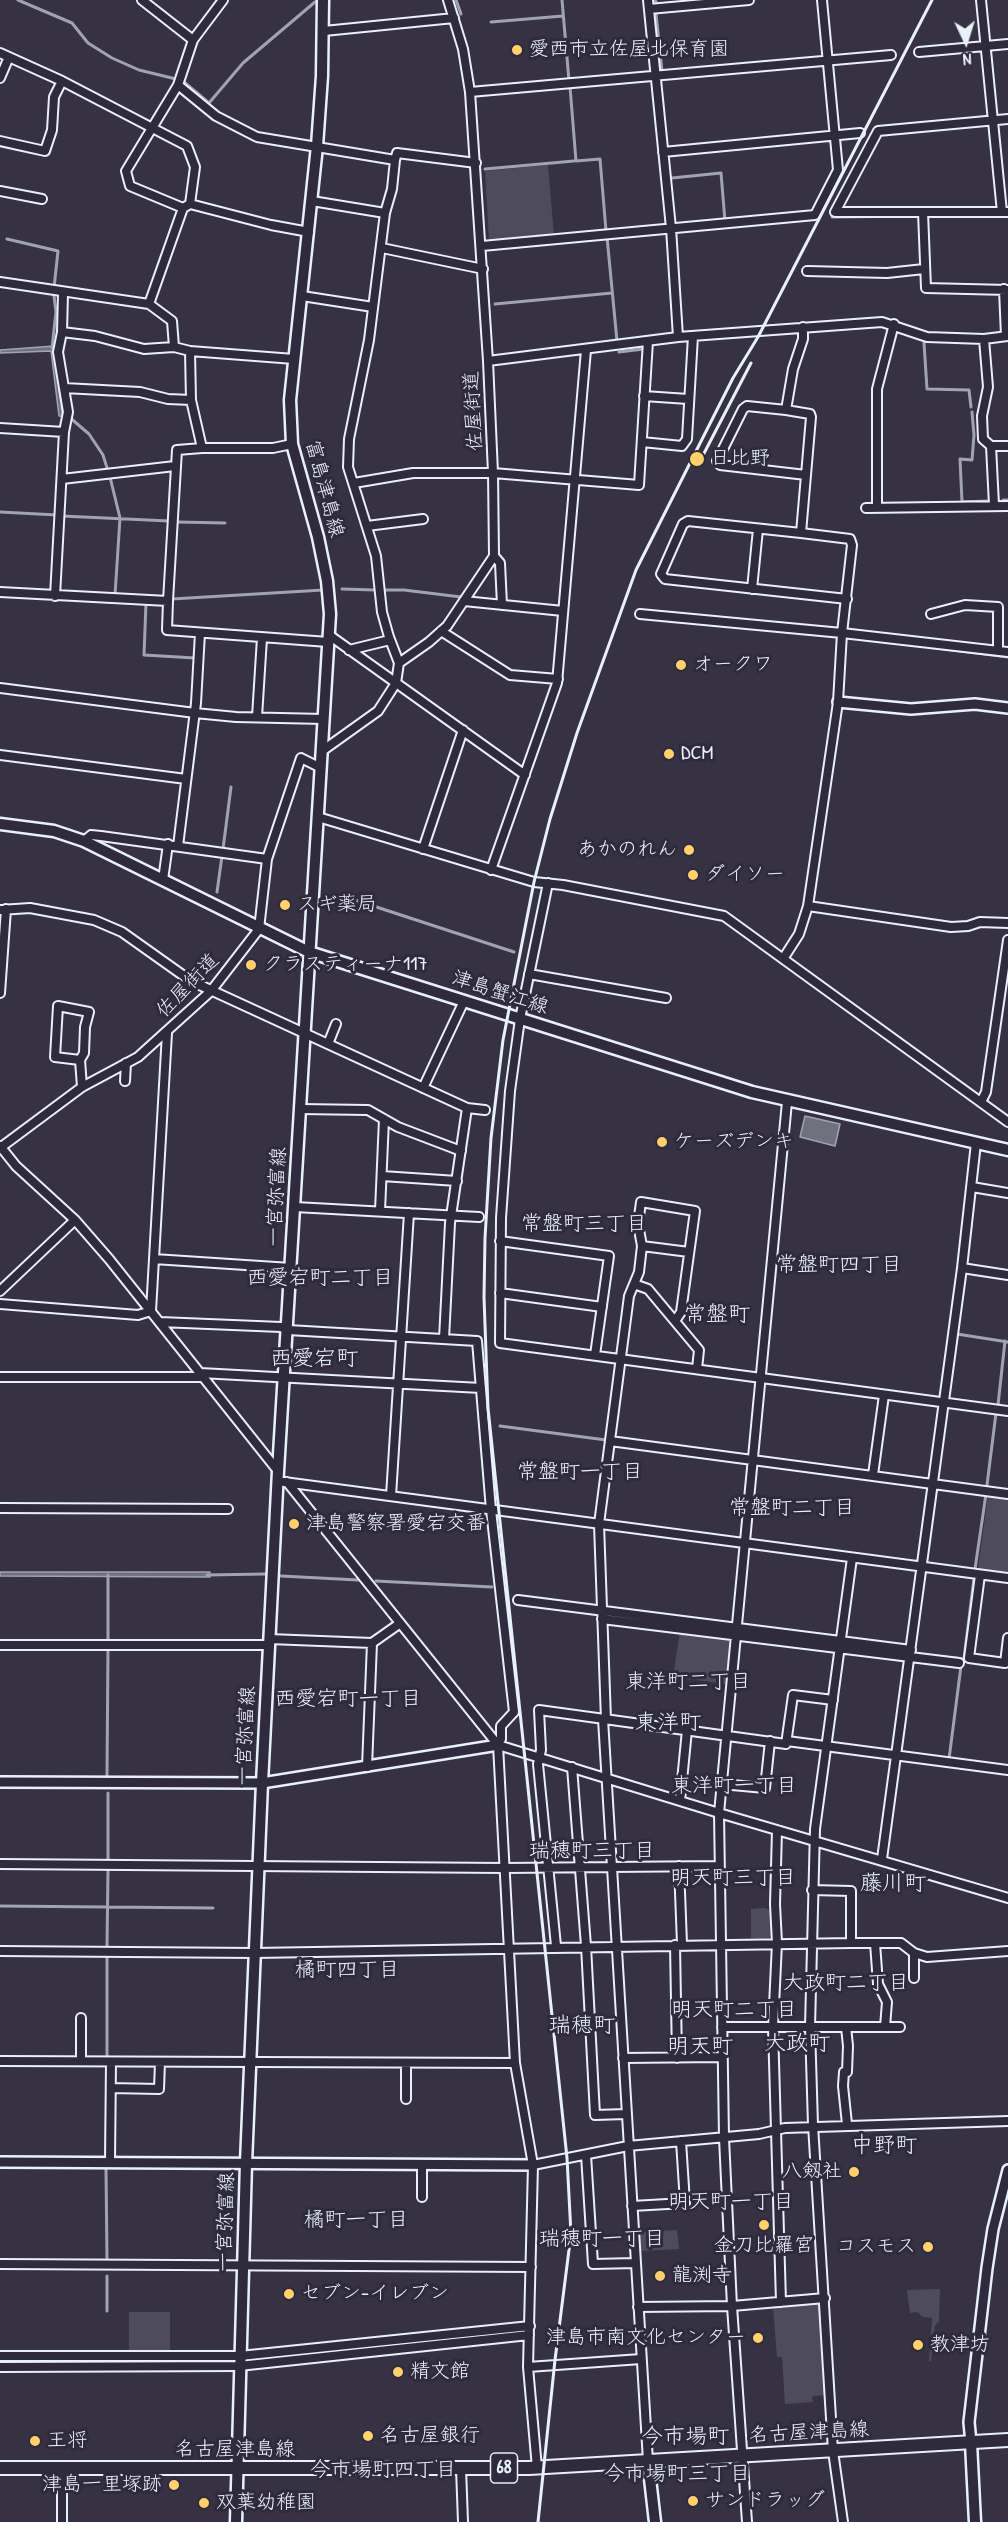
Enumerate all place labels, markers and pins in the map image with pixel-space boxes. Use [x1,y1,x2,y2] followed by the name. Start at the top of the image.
[529,38,729,62] place label: 愛西市立佐屋北保育園
[510,43,524,57] marker: 愛西市立佐屋北保育園
[710,447,770,471] place label: 日比野
[688,450,706,468] marker: 日比野
[693,653,773,677] place label: オークワ
[674,658,688,672] marker: オークワ
[681,742,713,766] place label: DCM
[662,747,676,761] marker: DCM
[577,838,677,862] place label: あかのれん
[682,843,696,857] marker: あかのれん
[705,863,785,887] place label: ダイソー
[686,868,700,882] marker: ダイソー
[297,893,377,917] place label: スギ薬局
[278,898,292,912] marker: スギ薬局
[263,953,427,977] place label: クラスティーナ117
[244,958,258,972] marker: クラスティーナ117
[674,1130,794,1154] place label: ケーズデンキ
[655,1135,669,1149] marker: ケーズデンキ
[306,1512,486,1536] place label: 津島警察署愛宕交番
[287,1517,301,1531] marker: 津島警察署愛宕交番
[782,2160,842,2184] place label: 八剱社
[847,2165,861,2179] marker: 八剱社
[757,2218,771,2232] marker: 金刀比羅宮
[714,2234,814,2258] place label: 金刀比羅宮
[836,2235,916,2259] place label: コスモス
[921,2240,935,2254] marker: コスモス
[672,2264,732,2288] place label: 龍渕寺
[653,2269,667,2283] marker: 龍渕寺
[301,2282,449,2306] place label: セブン-イレブン
[282,2287,296,2301] marker: セブン-イレブン
[546,2326,746,2350] place label: 津島市南文化センター
[751,2331,765,2345] marker: 津島市南文化センター
[930,2333,990,2357] place label: 教津坊
[911,2338,925,2352] marker: 教津坊
[410,2360,470,2384] place label: 精文館
[391,2365,405,2379] marker: 精文館
[380,2424,480,2448] place label: 名古屋銀行
[47,2429,87,2453] place label: 王将
[361,2429,375,2443] marker: 名古屋銀行
[28,2434,42,2448] marker: 王将
[42,2473,162,2497] place label: 津島一里塚跡
[167,2478,181,2492] marker: 津島一里塚跡
[705,2489,825,2513] place label: サンドラッグ
[216,2491,316,2515] place label: 双葉幼稚園
[686,2494,700,2508] marker: サンドラッグ
[197,2496,211,2510] marker: 双葉幼稚園

